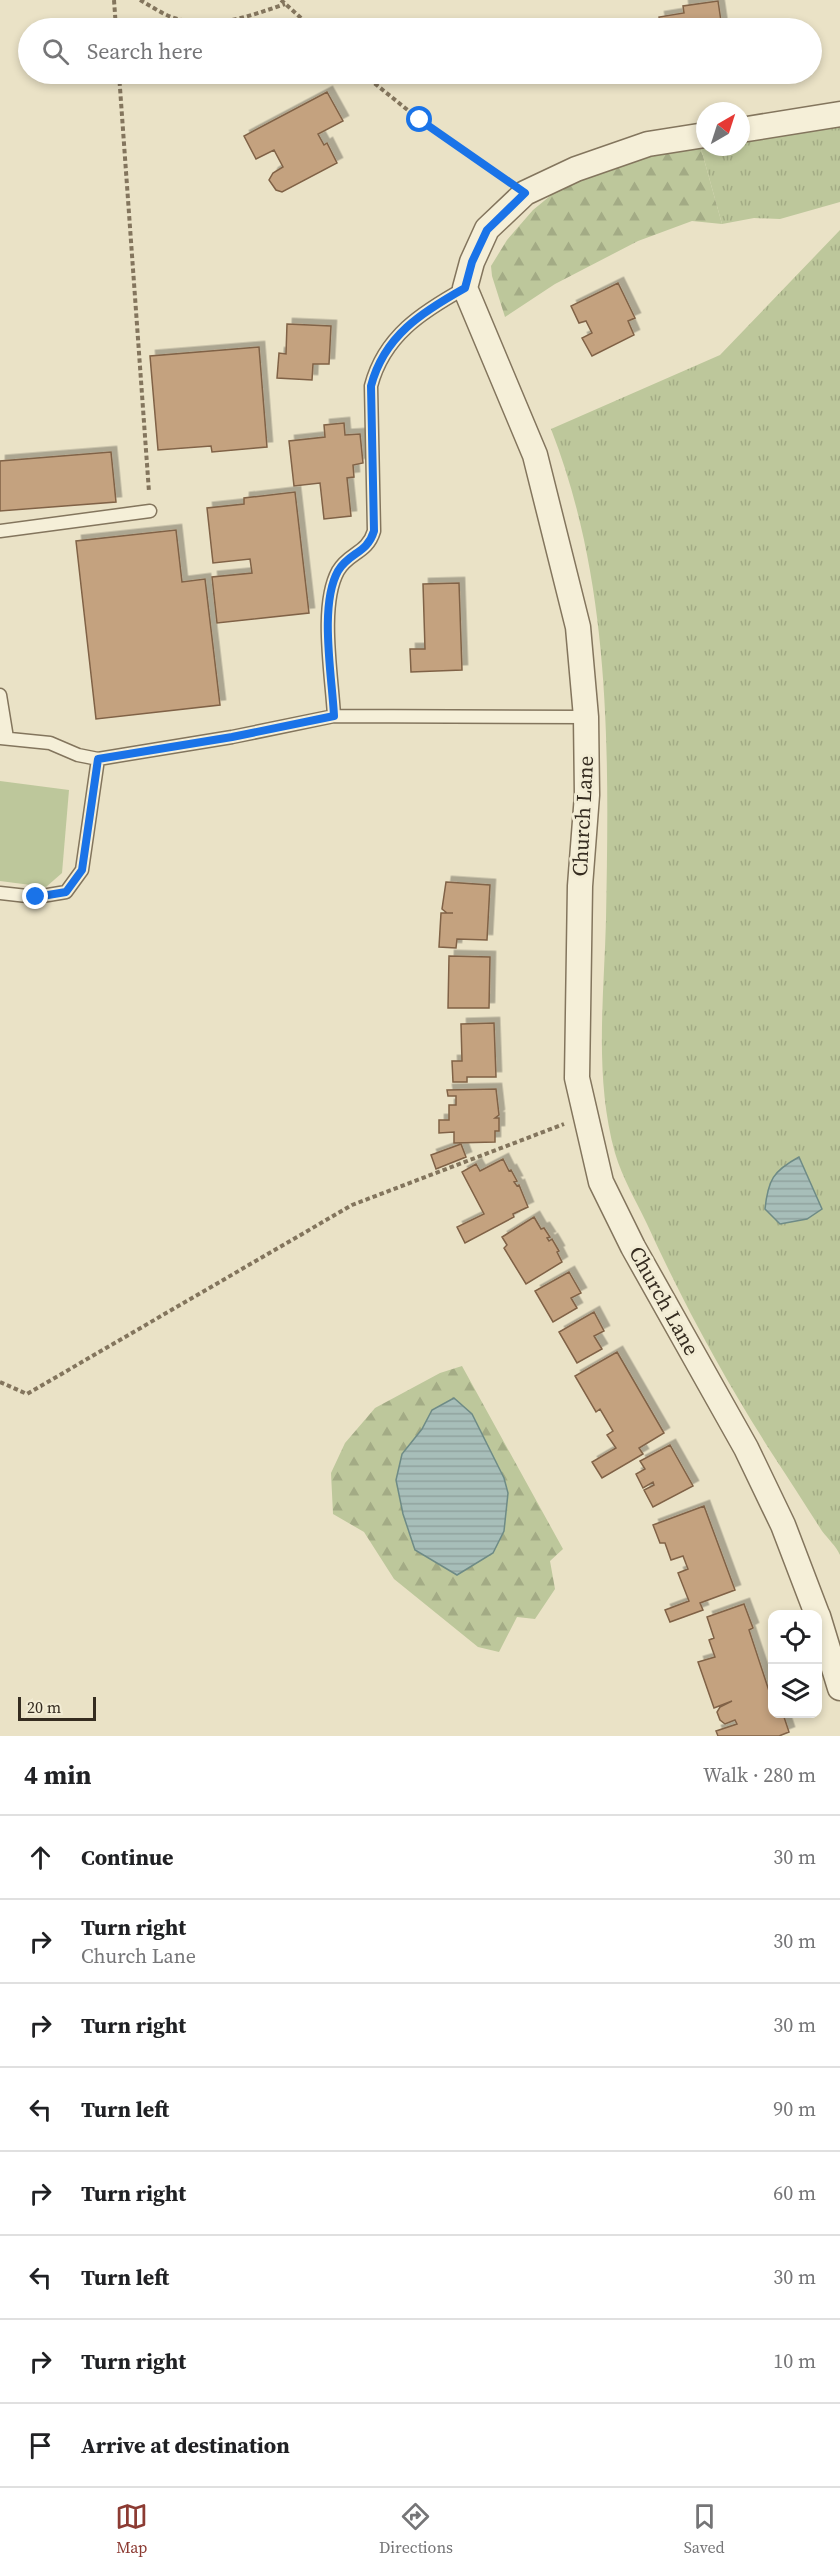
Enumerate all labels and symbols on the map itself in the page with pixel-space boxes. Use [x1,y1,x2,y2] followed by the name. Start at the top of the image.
[696,102,750,156] north arrow
[406,106,432,132] route start
[565,755,600,877] street label: Church Lane
[22,883,48,909] route end
[622,1241,706,1361] street label: Church Lane
[18,1694,96,1722] scale bar

